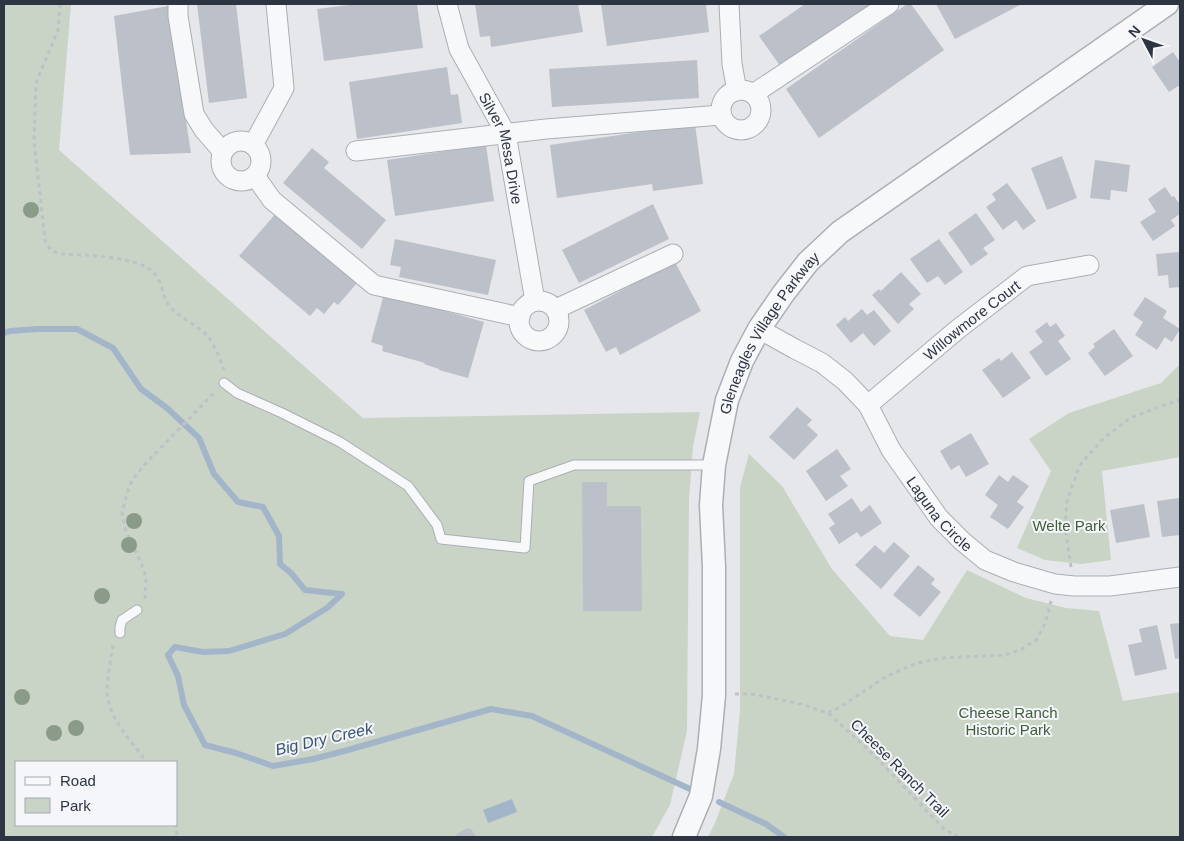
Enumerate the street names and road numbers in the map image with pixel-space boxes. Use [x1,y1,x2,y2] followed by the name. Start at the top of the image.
[476,89,527,206] street label: Silver Mesa Drive
[716,248,823,415] street label: Gleneagles Village Parkway
[920,276,1024,363] street label: Willowmore Court
[904,473,976,555] street label: Laguna Circle
[847,715,953,821] street label: Cheese Ranch Trail

